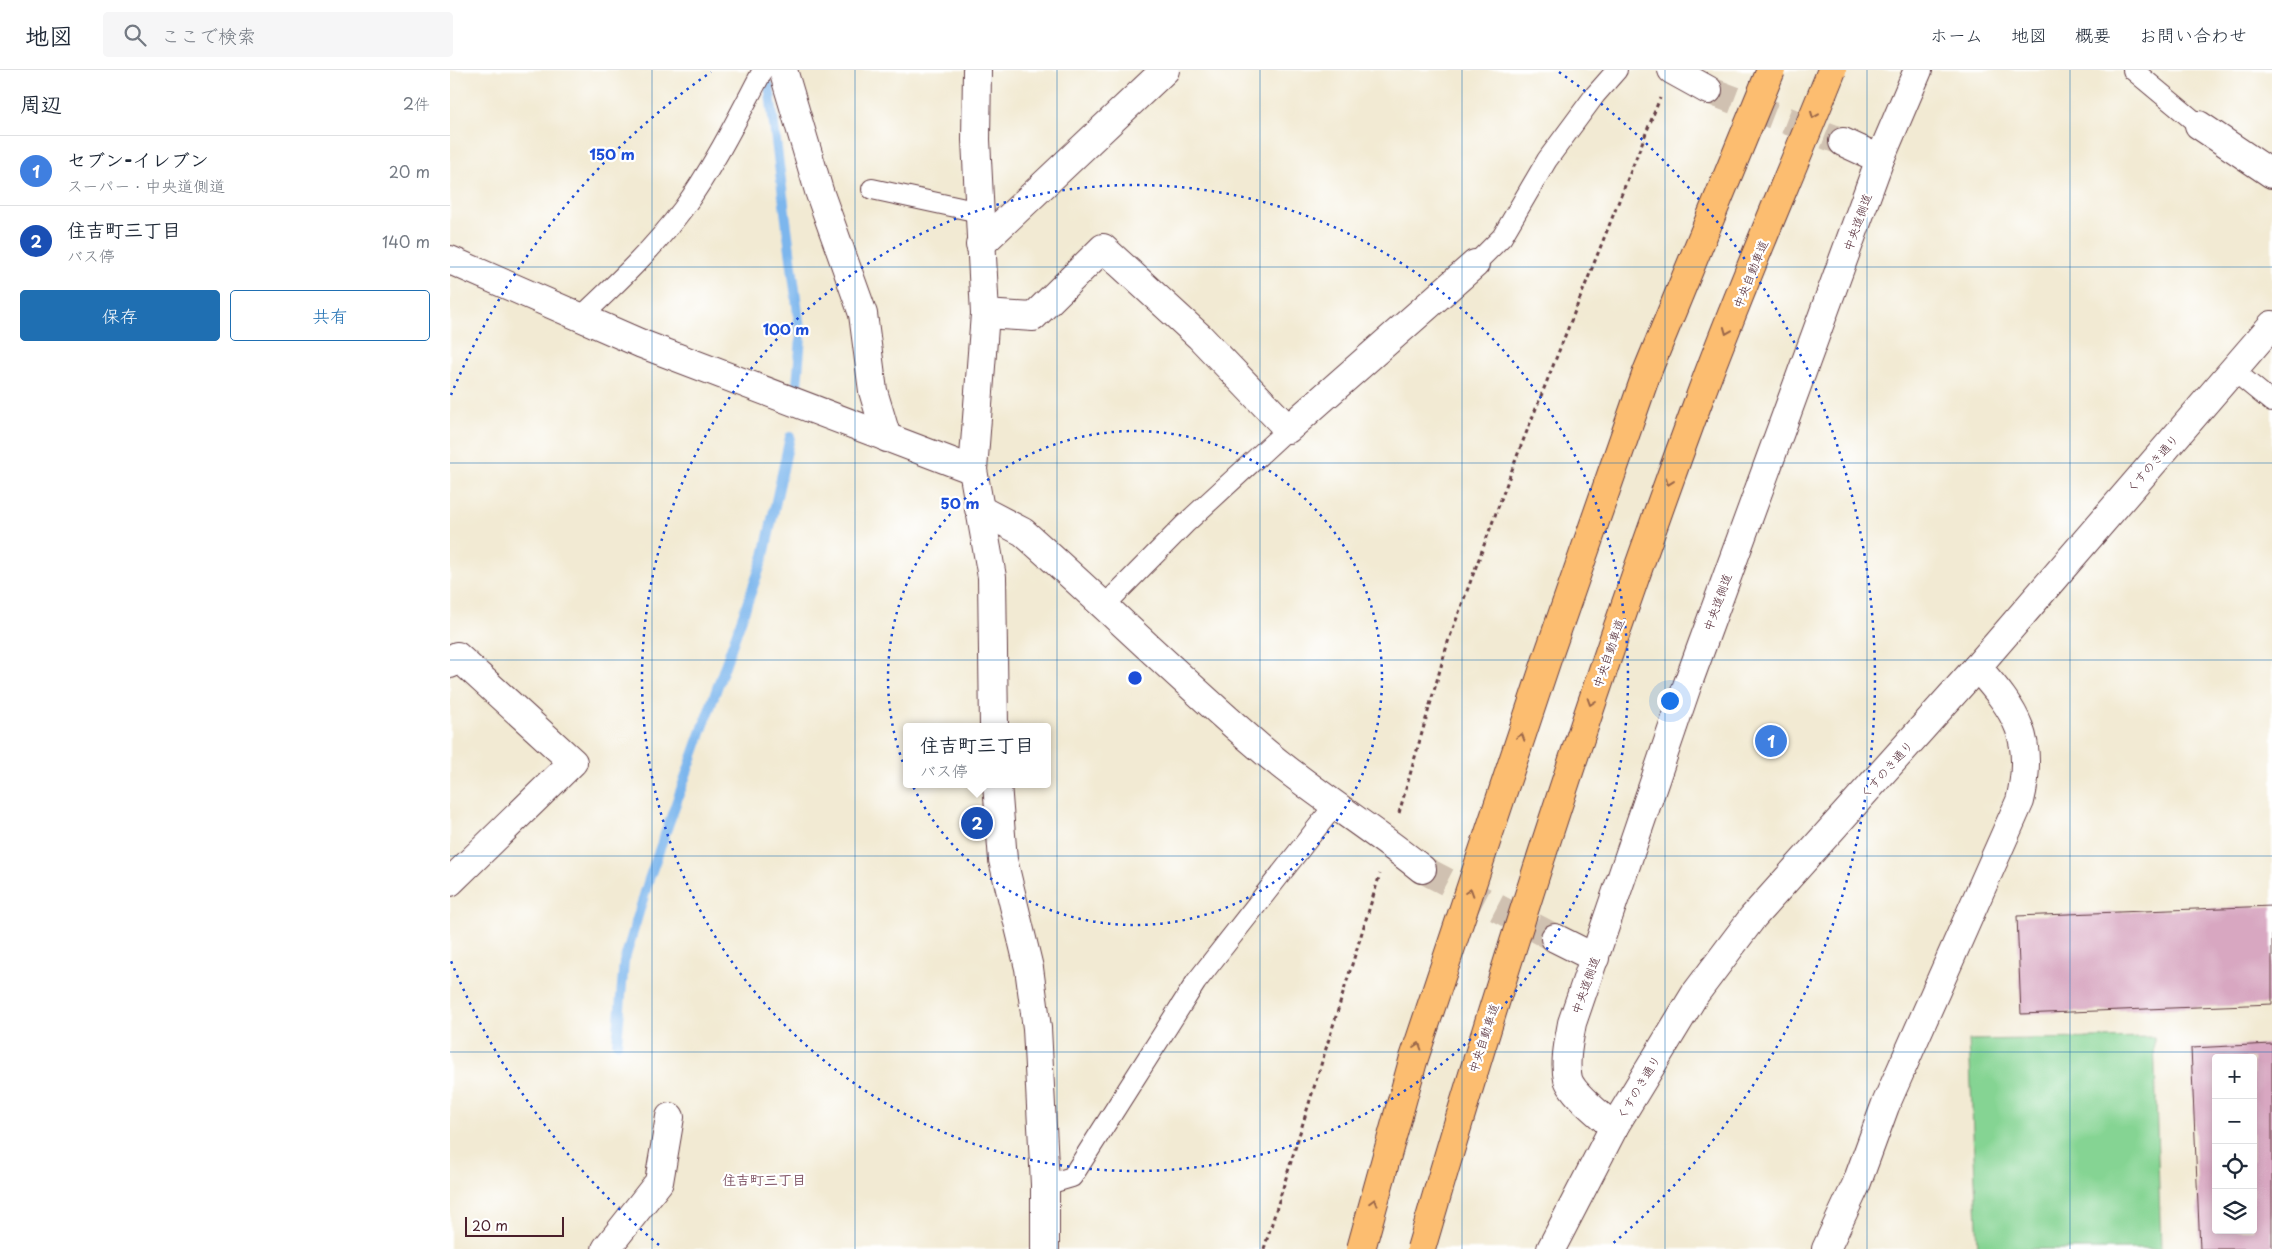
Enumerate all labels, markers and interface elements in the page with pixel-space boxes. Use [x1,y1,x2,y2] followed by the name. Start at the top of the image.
[103,12,453,57] search box
[25,17,73,53] text: 地図
[121,21,149,49] icon: search
[161,21,256,49] text: ここで検索
[1930,21,1983,48] text: ホーム
[2011,21,2047,48] text: 地図
[2075,21,2111,48] text: 概要
[2139,21,2247,48] text: お問い合わせ
[20,87,62,119] text: 周辺
[403,91,430,115] text: 2件
[1810,110,1820,119] one-way arrow
[589,142,635,165] text: 150 m
[67,145,209,173] text: セブン-イレブン
[32,159,40,183] text: 1
[389,159,430,183] text: 20 m
[67,173,225,197] text: スーパー · 中央道側道
[1838,191,1876,253] street label: 中央道側道
[67,215,181,243] text: 住吉町三丁目
[30,229,42,253] text: 2
[382,229,430,253] text: 140 m
[1728,237,1772,311] street label: 中央自動車道
[67,243,115,267] text: バス停
[20,290,220,341] button: 保存
[230,290,430,341] button: 共有
[763,317,809,340] text: 100 m
[1722,326,1732,334] one-way arrow
[2122,430,2182,496] street label: くすのき通り
[1665,478,1675,486] one-way arrow
[941,491,979,514] text: 50 m
[1698,571,1736,633] street label: 中央道側道
[1588,616,1628,690] street label: 中央自動車道
[1126,669,1144,687] centre of rings
[1657,688,1683,714] your location
[1587,697,1597,705] one-way arrow
[1755,722,1787,760] pin: 1
[903,723,1051,788] popup
[920,730,1034,758] text: 住吉町三丁目
[1515,734,1525,742] one-way arrow
[1855,736,1917,802] street label: くすのき通り
[920,758,968,782] text: バス停
[961,804,993,842] pin: 2
[1464,888,1474,896] one-way arrow
[1566,954,1604,1016] street label: 中央道側道
[1463,1001,1503,1075] street label: 中央自動車道
[1413,1042,1423,1051] one-way arrow
[1612,1051,1664,1123] street label: くすのき通り
[2212,1054,2257,1234] map controls
[2212,1054,2257,1099] button: +
[2212,1099,2257,1144] button: −
[2212,1144,2257,1189] button: locate
[722,1169,806,1190] district label: 住吉町三丁目
[2212,1189,2257,1234] button: layers
[1368,1198,1378,1207] one-way arrow
[465,1214,564,1237] scale bar
[472,1215,508,1236] text: 20 m

